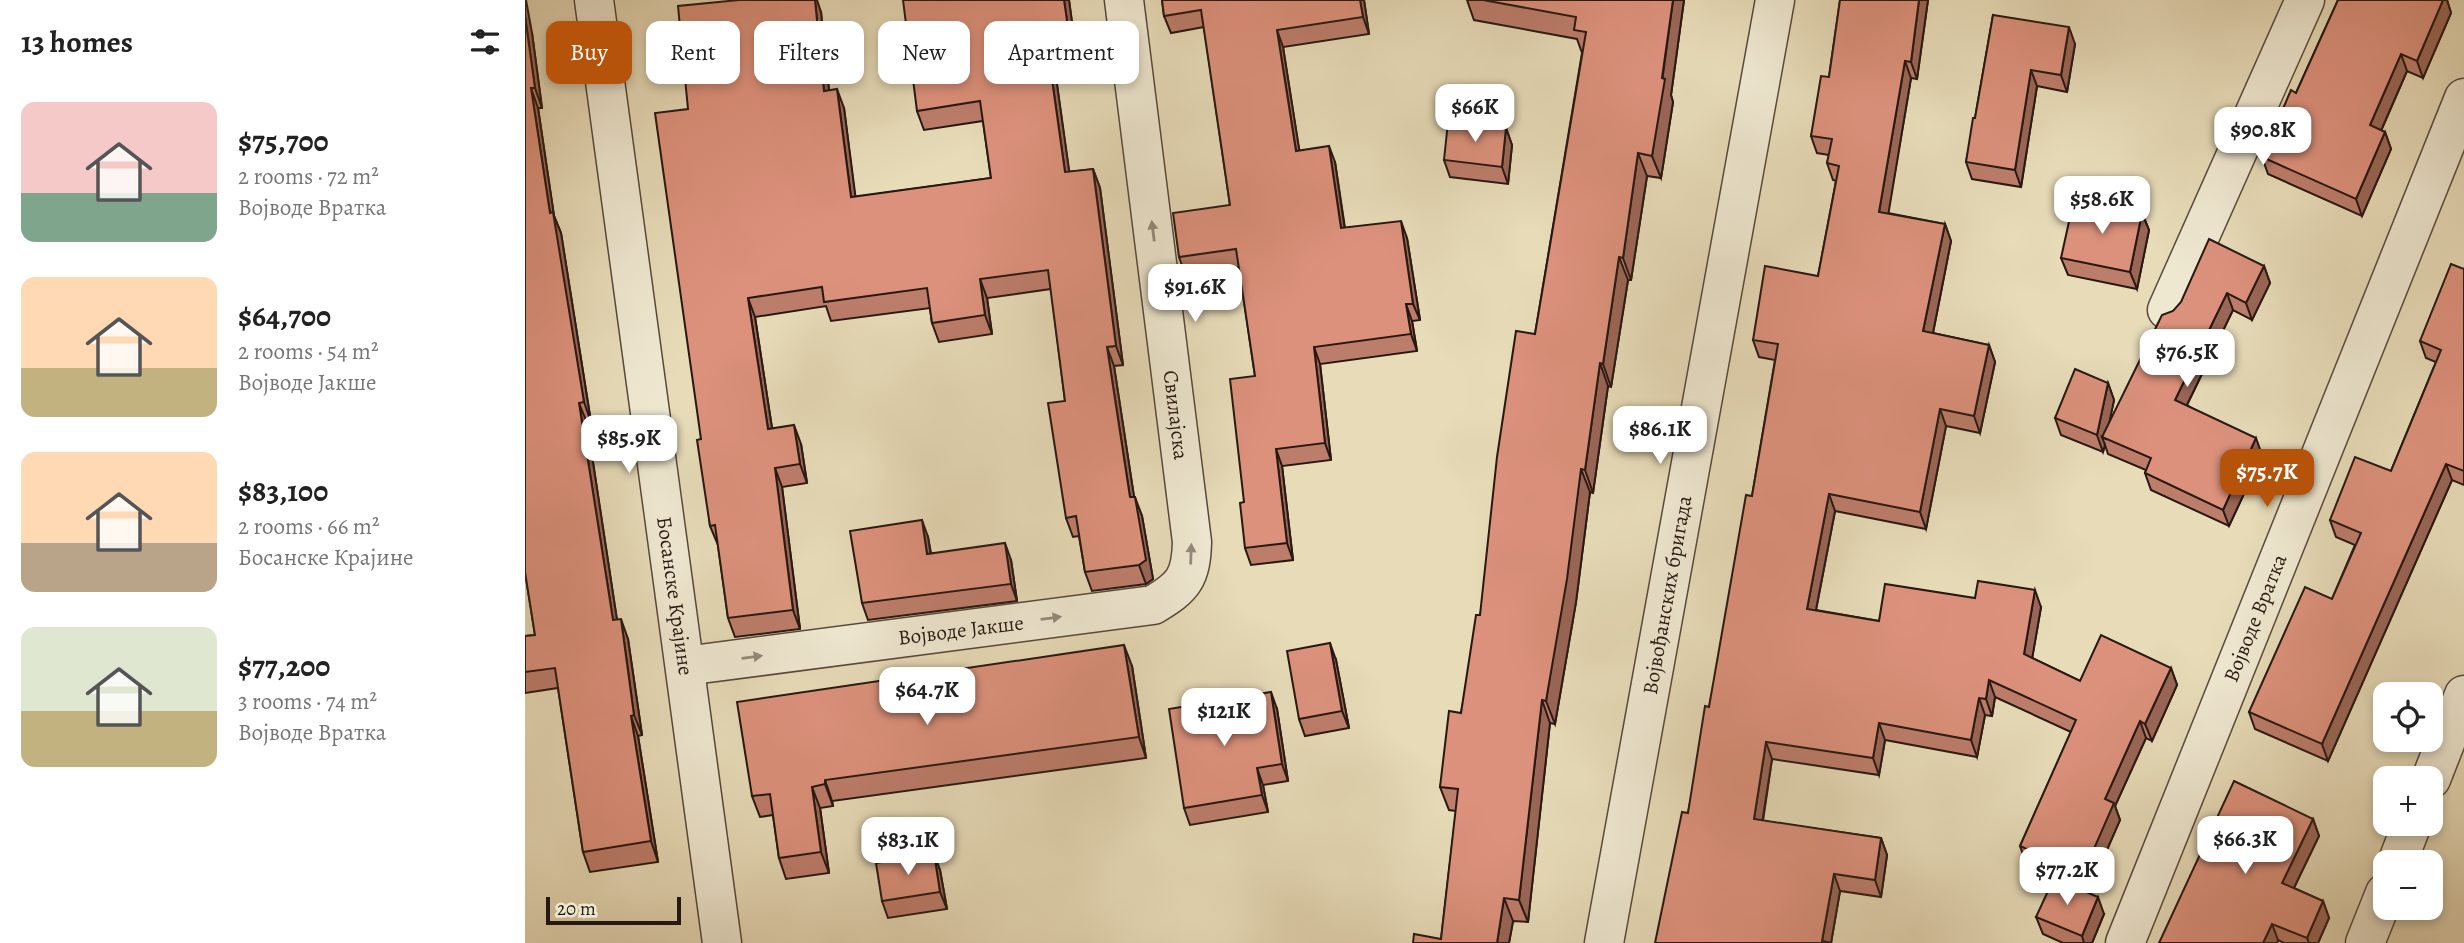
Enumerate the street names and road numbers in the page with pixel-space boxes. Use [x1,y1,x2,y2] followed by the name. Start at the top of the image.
[1157,369,1195,461] street label: Свилајска
[1636,493,1698,697] street label: Војвођанских бригада
[650,515,700,677] street label: Босанске Крајине
[2217,550,2293,686] street label: Војводе Вратка
[897,608,1025,652] street label: Војводе Јакше

